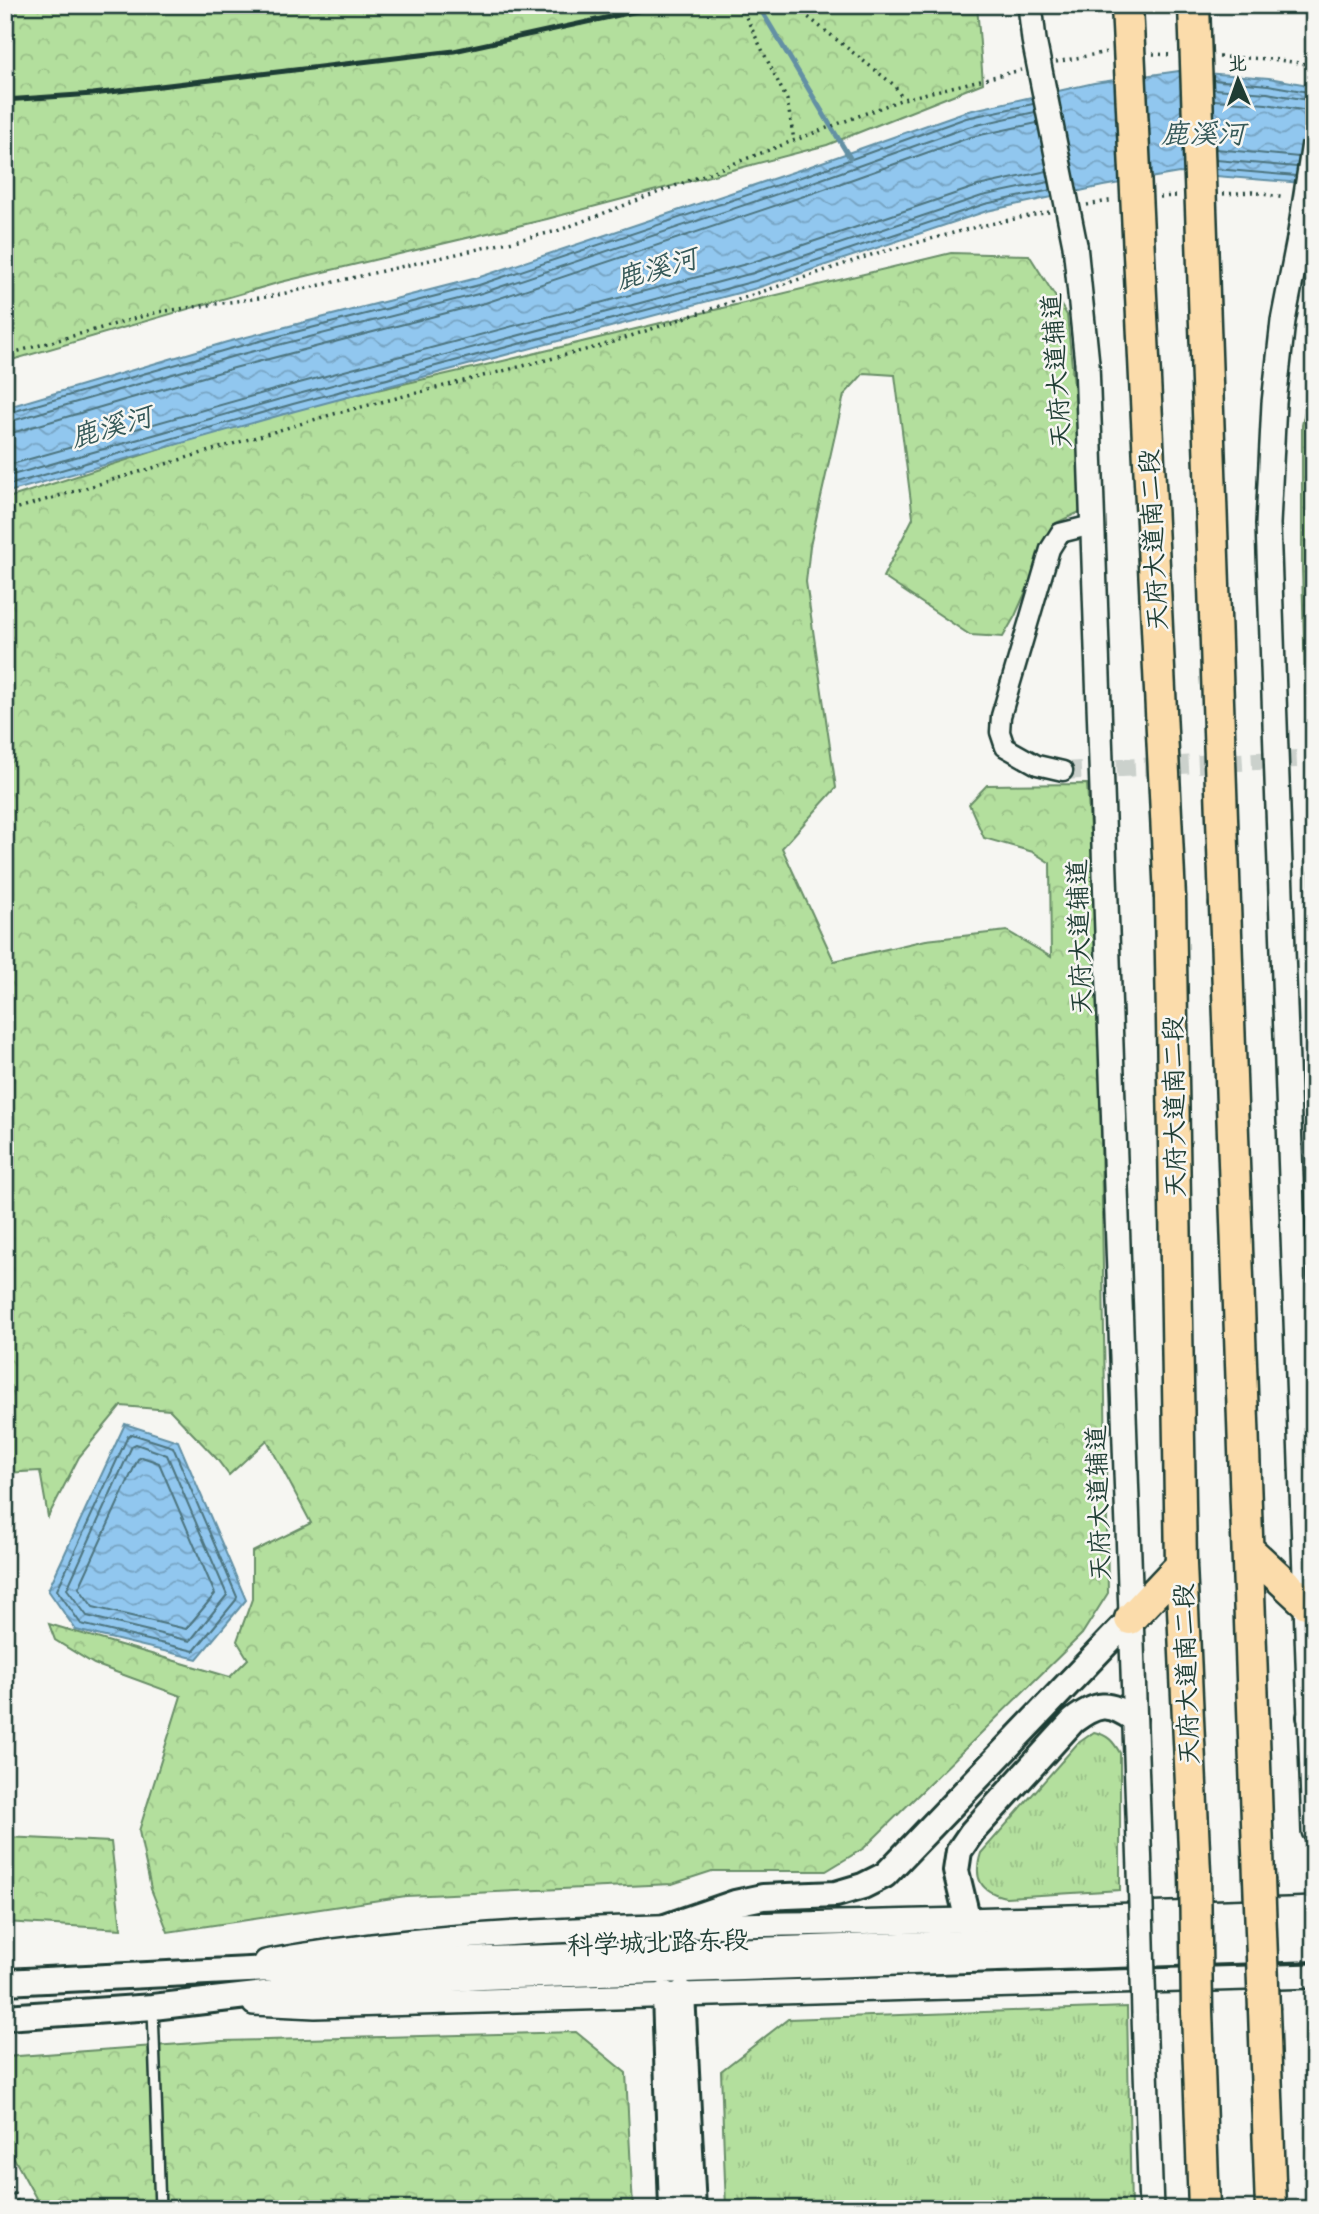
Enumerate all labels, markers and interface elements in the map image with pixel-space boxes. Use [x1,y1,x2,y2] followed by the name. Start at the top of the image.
[1204,46,1274,116] north arrow
[1227,50,1247,76] text: 北
[1161,114,1249,152] water label: 鹿溪河
[610,237,705,298] water label: 鹿溪河
[1033,292,1078,450] street label: 天府大道辅道
[65,395,160,456] water label: 鹿溪河
[1130,448,1175,632] street label: 天府大道南二段
[1058,858,1099,1016] street label: 天府大道辅道
[1154,1016,1193,1198] street label: 天府大道南二段
[1077,1424,1118,1582] street label: 天府大道辅道
[1165,1582,1206,1766] street label: 天府大道南二段
[566,1921,750,1962] street label: 科学城北路东段

